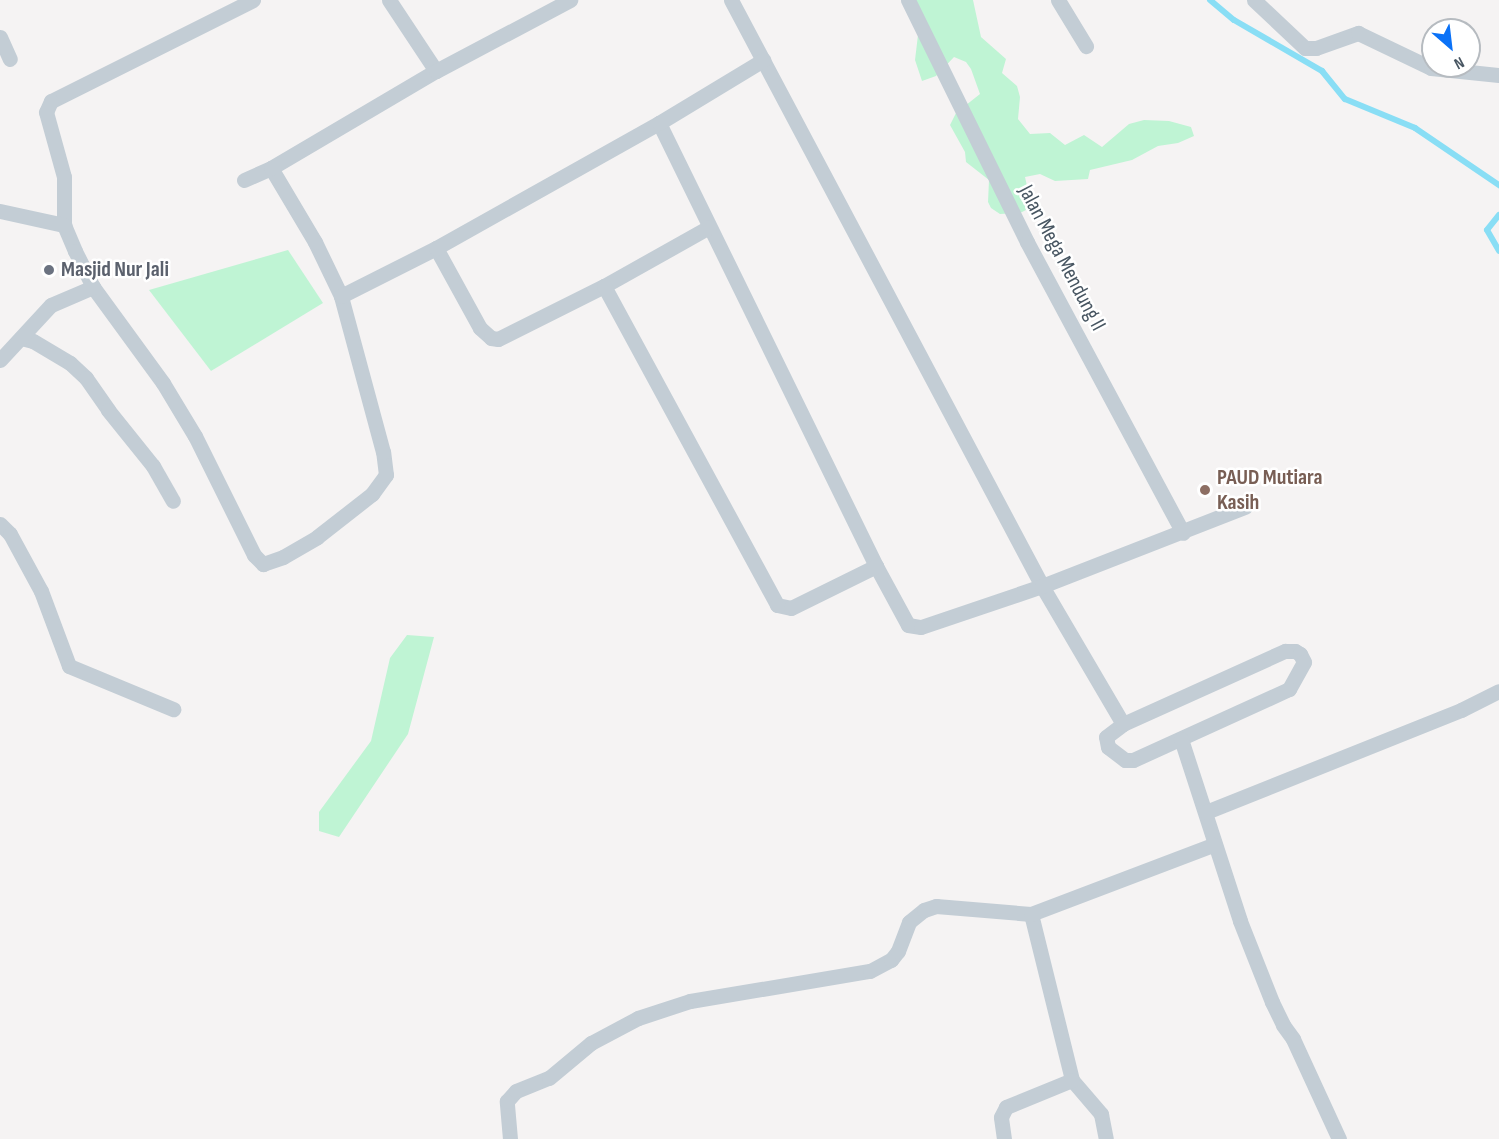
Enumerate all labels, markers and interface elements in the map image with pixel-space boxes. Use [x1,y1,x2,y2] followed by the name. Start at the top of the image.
[1421,18,1481,78] north arrow
[1451,52,1467,73] text: N
[1013,181,1111,335] street label: Jalan Mega Mendung II
[61,257,169,283] place label: Masjid Nur Jali
[42,263,56,277] marker: Masjid Nur Jali
[1217,464,1323,516] place label: PAUD Mutiara Kasih
[1198,483,1212,497] marker: PAUD Mutiara Kasih

